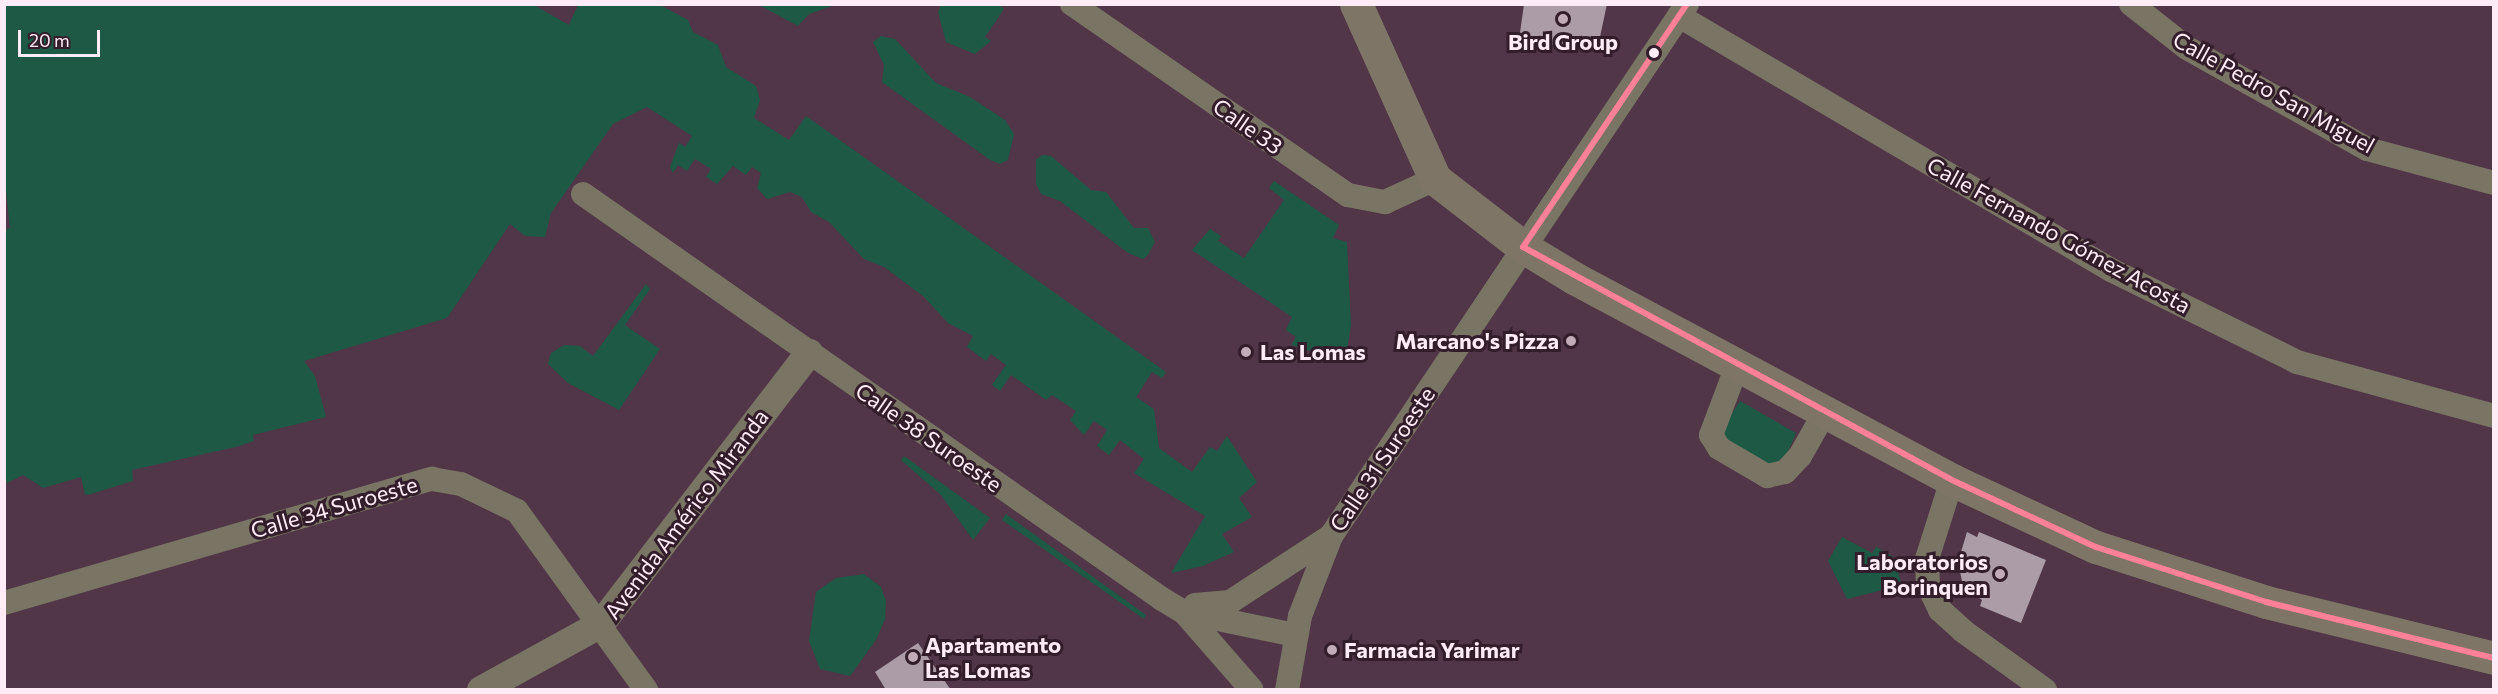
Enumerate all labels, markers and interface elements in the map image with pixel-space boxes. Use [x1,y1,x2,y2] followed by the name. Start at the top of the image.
[1556,12,1570,26] marker: Bird Group
[21,18,104,56] scale bar
[2169,26,2379,158] street label: Calle Pedro San Miguel
[29,29,70,51] text: 20 m
[1508,29,1618,55] place label: Bird Group
[1648,47,1660,59] unlabelled marker
[1208,93,1288,159] street label: Calle 33
[1923,151,2195,319] street label: Calle Fernando Gómez Acosta
[1395,328,1559,354] place label: Marcano's Pizza
[1564,334,1578,348] marker: Marcano's Pizza
[1260,339,1366,365] place label: Las Lomas
[1237,343,1255,361] marker: Las Lomas
[851,377,1007,497] street label: Calle 38 Suroeste
[1324,382,1440,536] street label: Calle 31 Suroeste
[598,404,774,624] street label: Avenida Américo Miranda
[248,471,420,543] street label: Calle 34 Suroeste
[1856,548,1988,600] place label: Laboratorios Borinquen
[1993,567,2007,581] marker: Laboratorios Borinquen
[925,631,1061,682] place label: Apartamento Las Lomas
[1344,637,1520,663] place label: Farmacia Yarimar
[1325,643,1339,657] marker: Farmacia Yarimar
[906,650,920,664] marker: Apartamento Las Lomas

